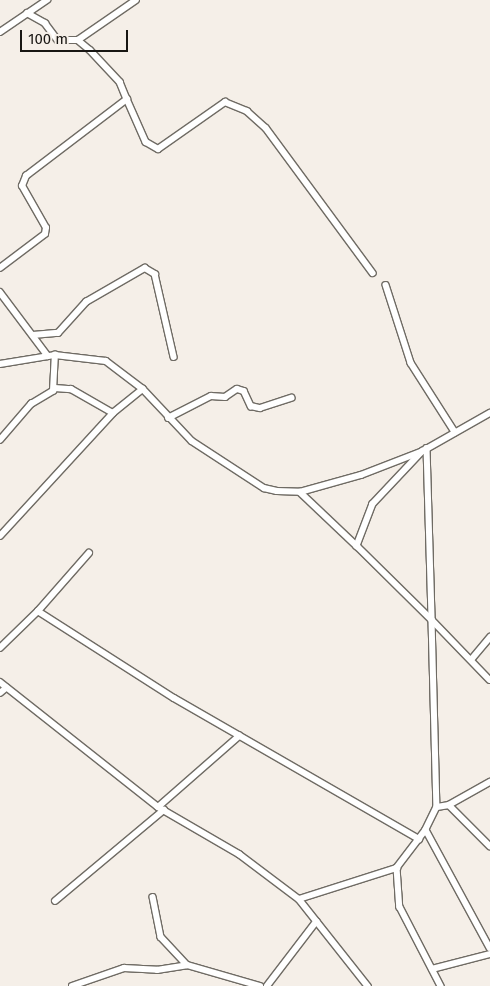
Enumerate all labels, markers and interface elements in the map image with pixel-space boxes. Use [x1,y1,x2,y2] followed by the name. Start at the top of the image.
[22,20,130,52] scale bar
[28,30,68,48] text: 100 m

